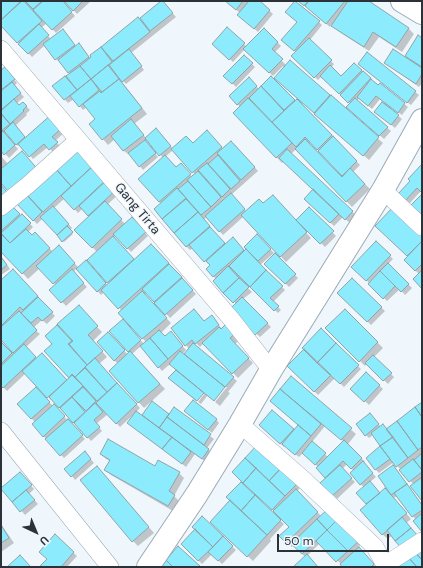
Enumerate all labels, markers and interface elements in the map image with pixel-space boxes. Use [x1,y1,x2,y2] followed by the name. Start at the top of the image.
[111,180,163,238] street label: Gang Tirta
[16,512,56,552] north arrow
[279,526,391,552] scale bar
[37,533,52,548] text: U
[284,533,313,549] text: 50 m

